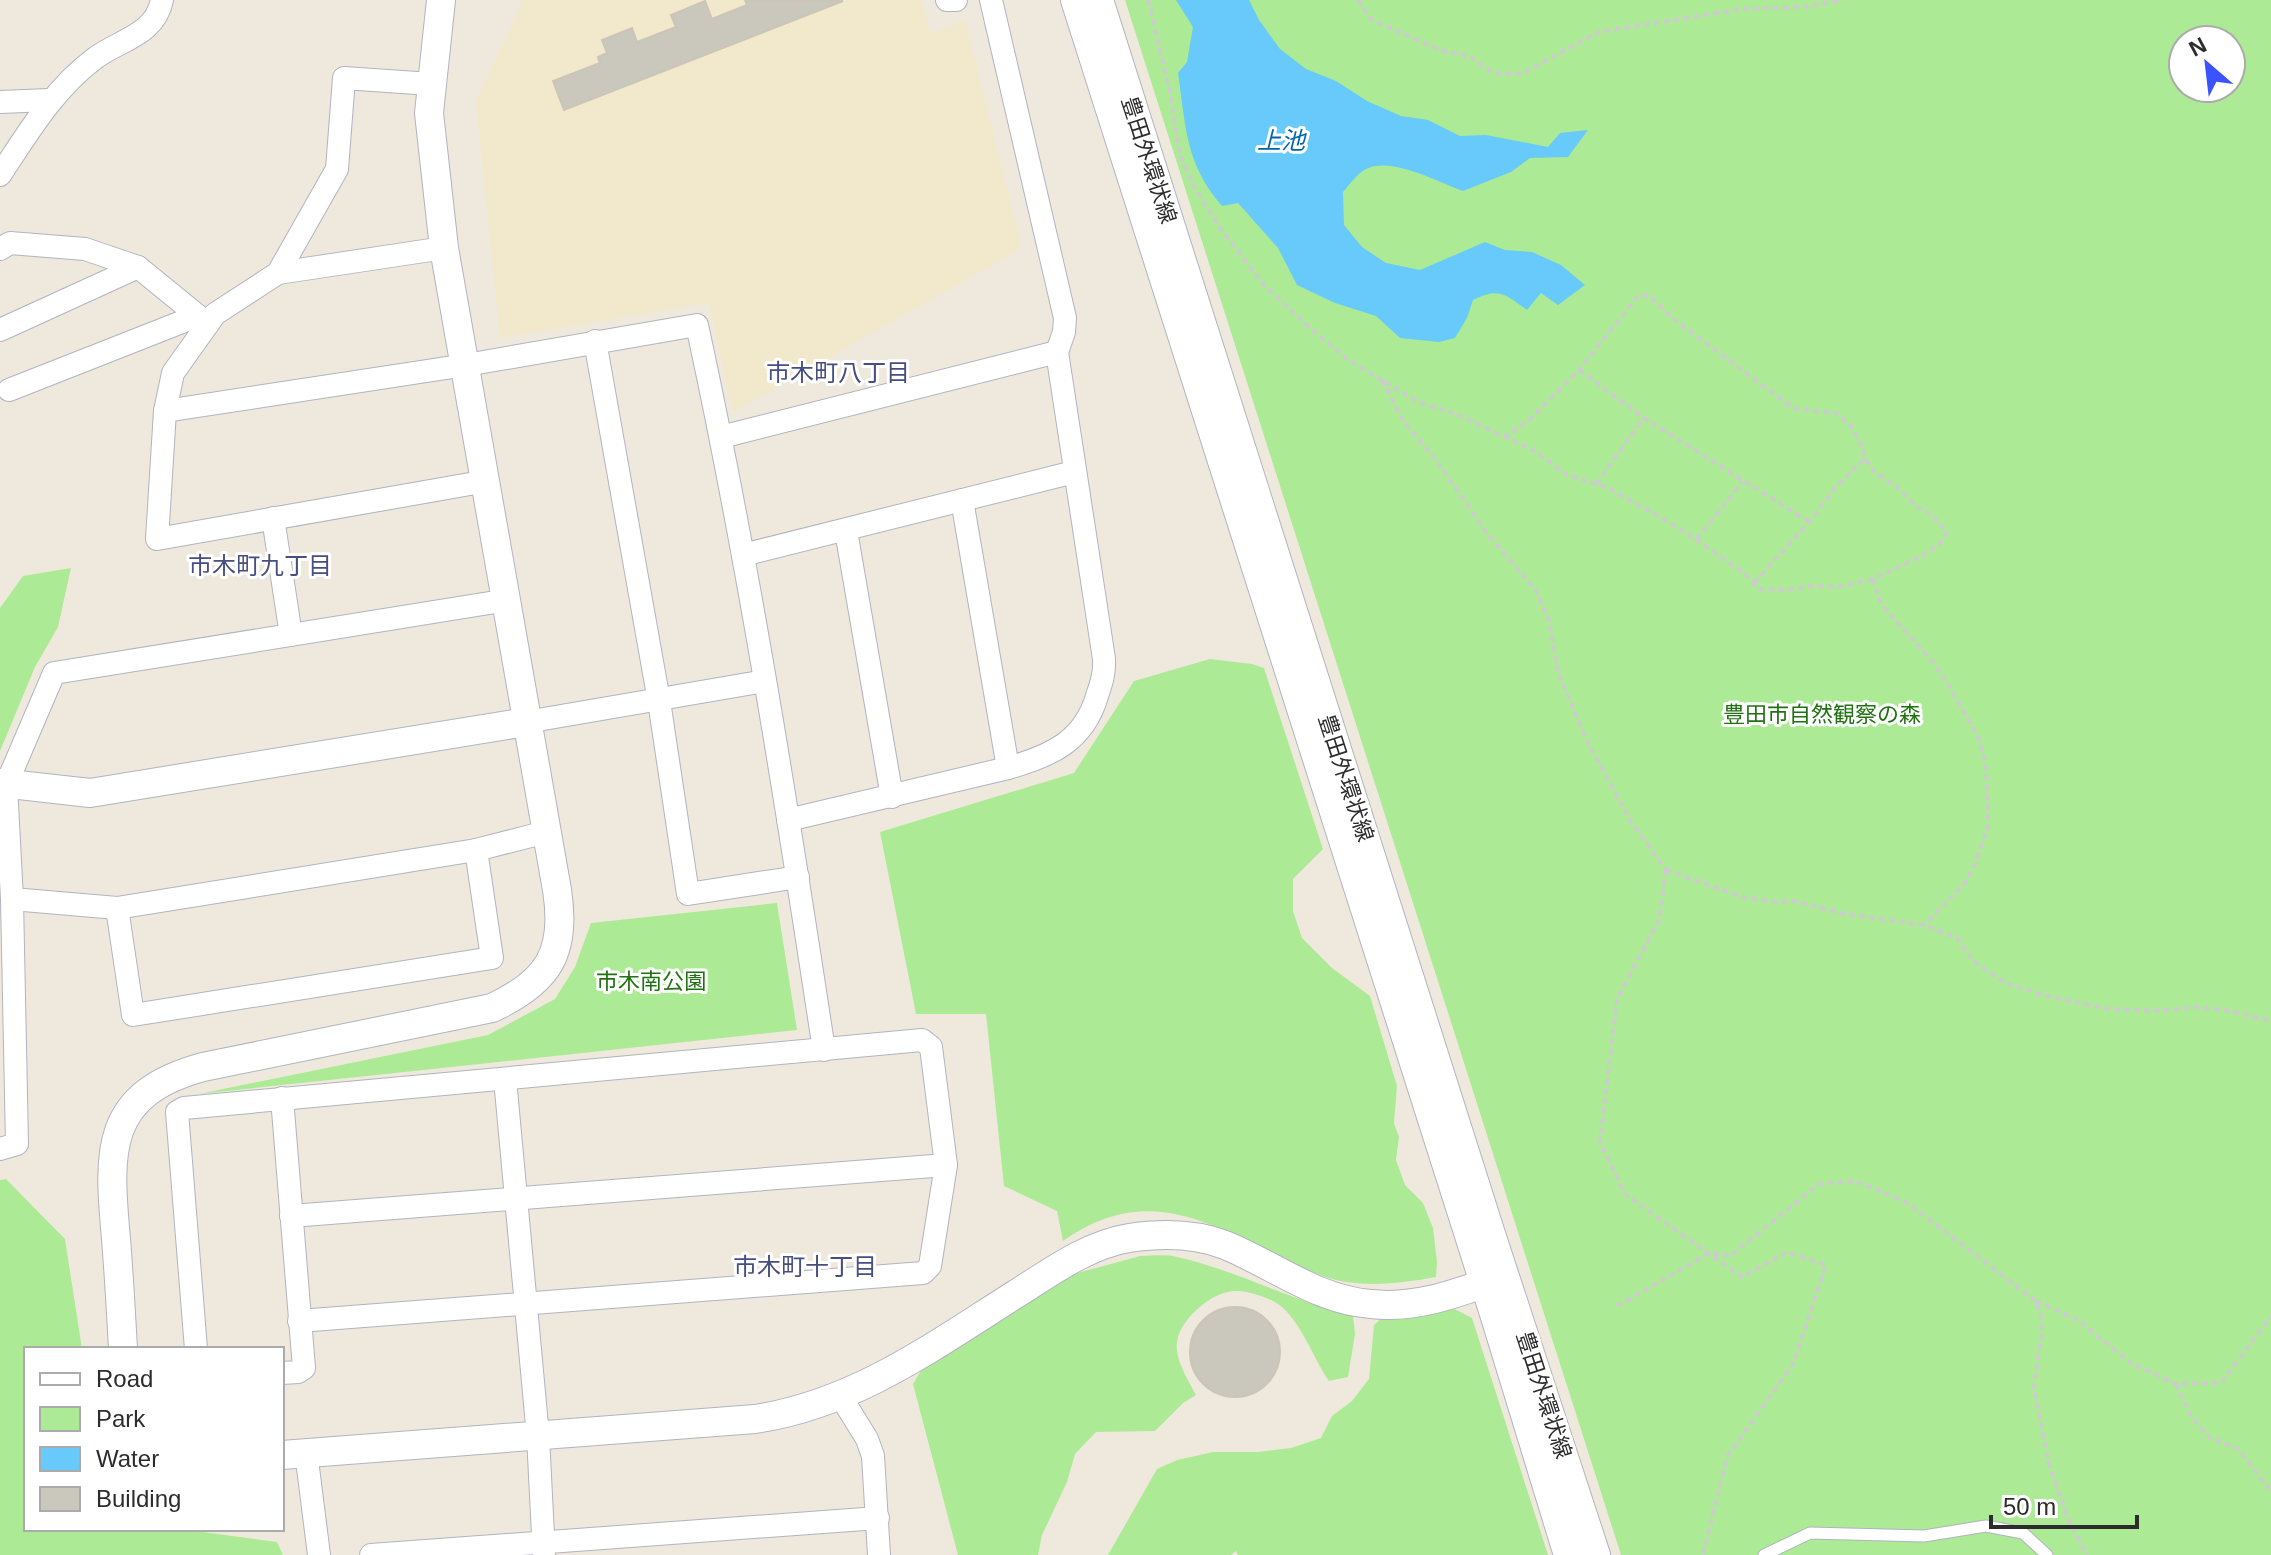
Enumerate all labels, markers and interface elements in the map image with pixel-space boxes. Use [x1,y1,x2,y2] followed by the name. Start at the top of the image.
[2167,24,2247,104] north arrow
[2185,32,2211,62] text: N
[1117,93,1181,227] street label: 豊田外環状線
[1257,127,1307,154] water label: 上池
[766,359,910,386] district label: 市木町八丁目
[188,552,332,579] district label: 市木町九丁目
[1723,702,1921,727] park label: 豊田市自然観察の森
[1314,711,1378,845] street label: 豊田外環状線
[596,969,706,994] park label: 市木南公園
[733,1253,877,1280] district label: 市木町十丁目
[1512,1328,1576,1462] street label: 豊田外環状線
[24,1347,284,1531] legend
[96,1365,153,1392] text: Road
[96,1405,146,1432] text: Park
[96,1445,159,1472] text: Water
[1991,1479,2137,1529] scale bar
[96,1485,181,1512] text: Building
[2003,1493,2056,1520] text: 50 m

